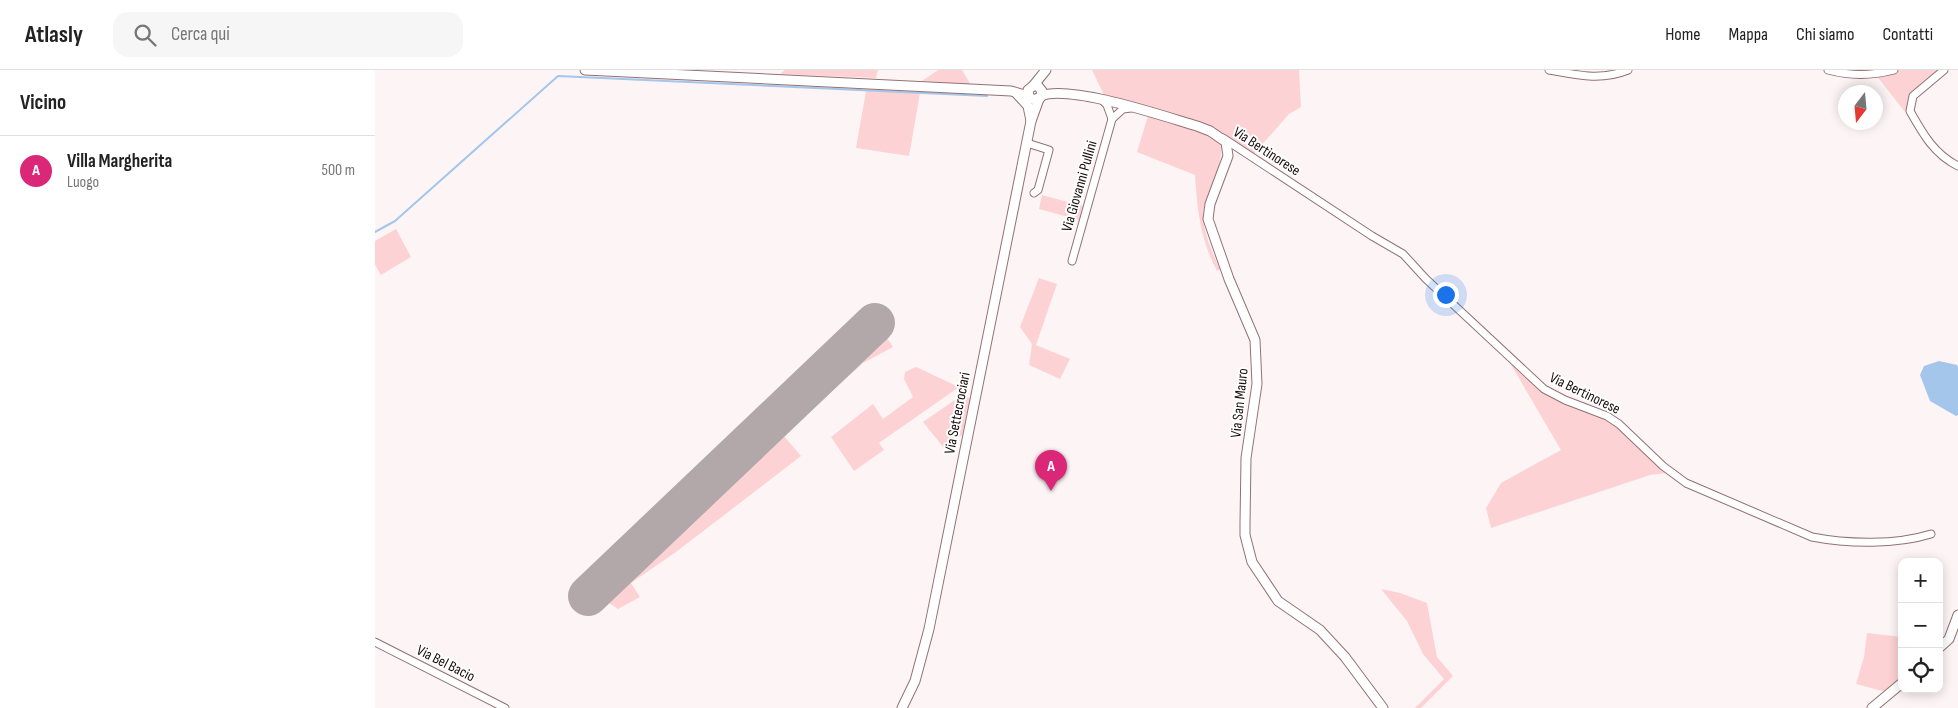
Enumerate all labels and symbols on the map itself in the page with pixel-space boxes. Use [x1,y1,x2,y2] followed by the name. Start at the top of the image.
[1838,85,1883,130] north arrow
[1230,123,1304,180] street label: Via Bertinorese
[1057,138,1102,234] street label: Via Giovanni Pullini
[1433,282,1459,308] your location
[1226,367,1253,439] street label: Via San Mauro
[1546,368,1623,419] street label: Via Bertinorese
[940,370,975,456] street label: Via Settecrociari
[1035,450,1067,491] pin: A
[413,641,478,686] street label: Via Bel Bacio

